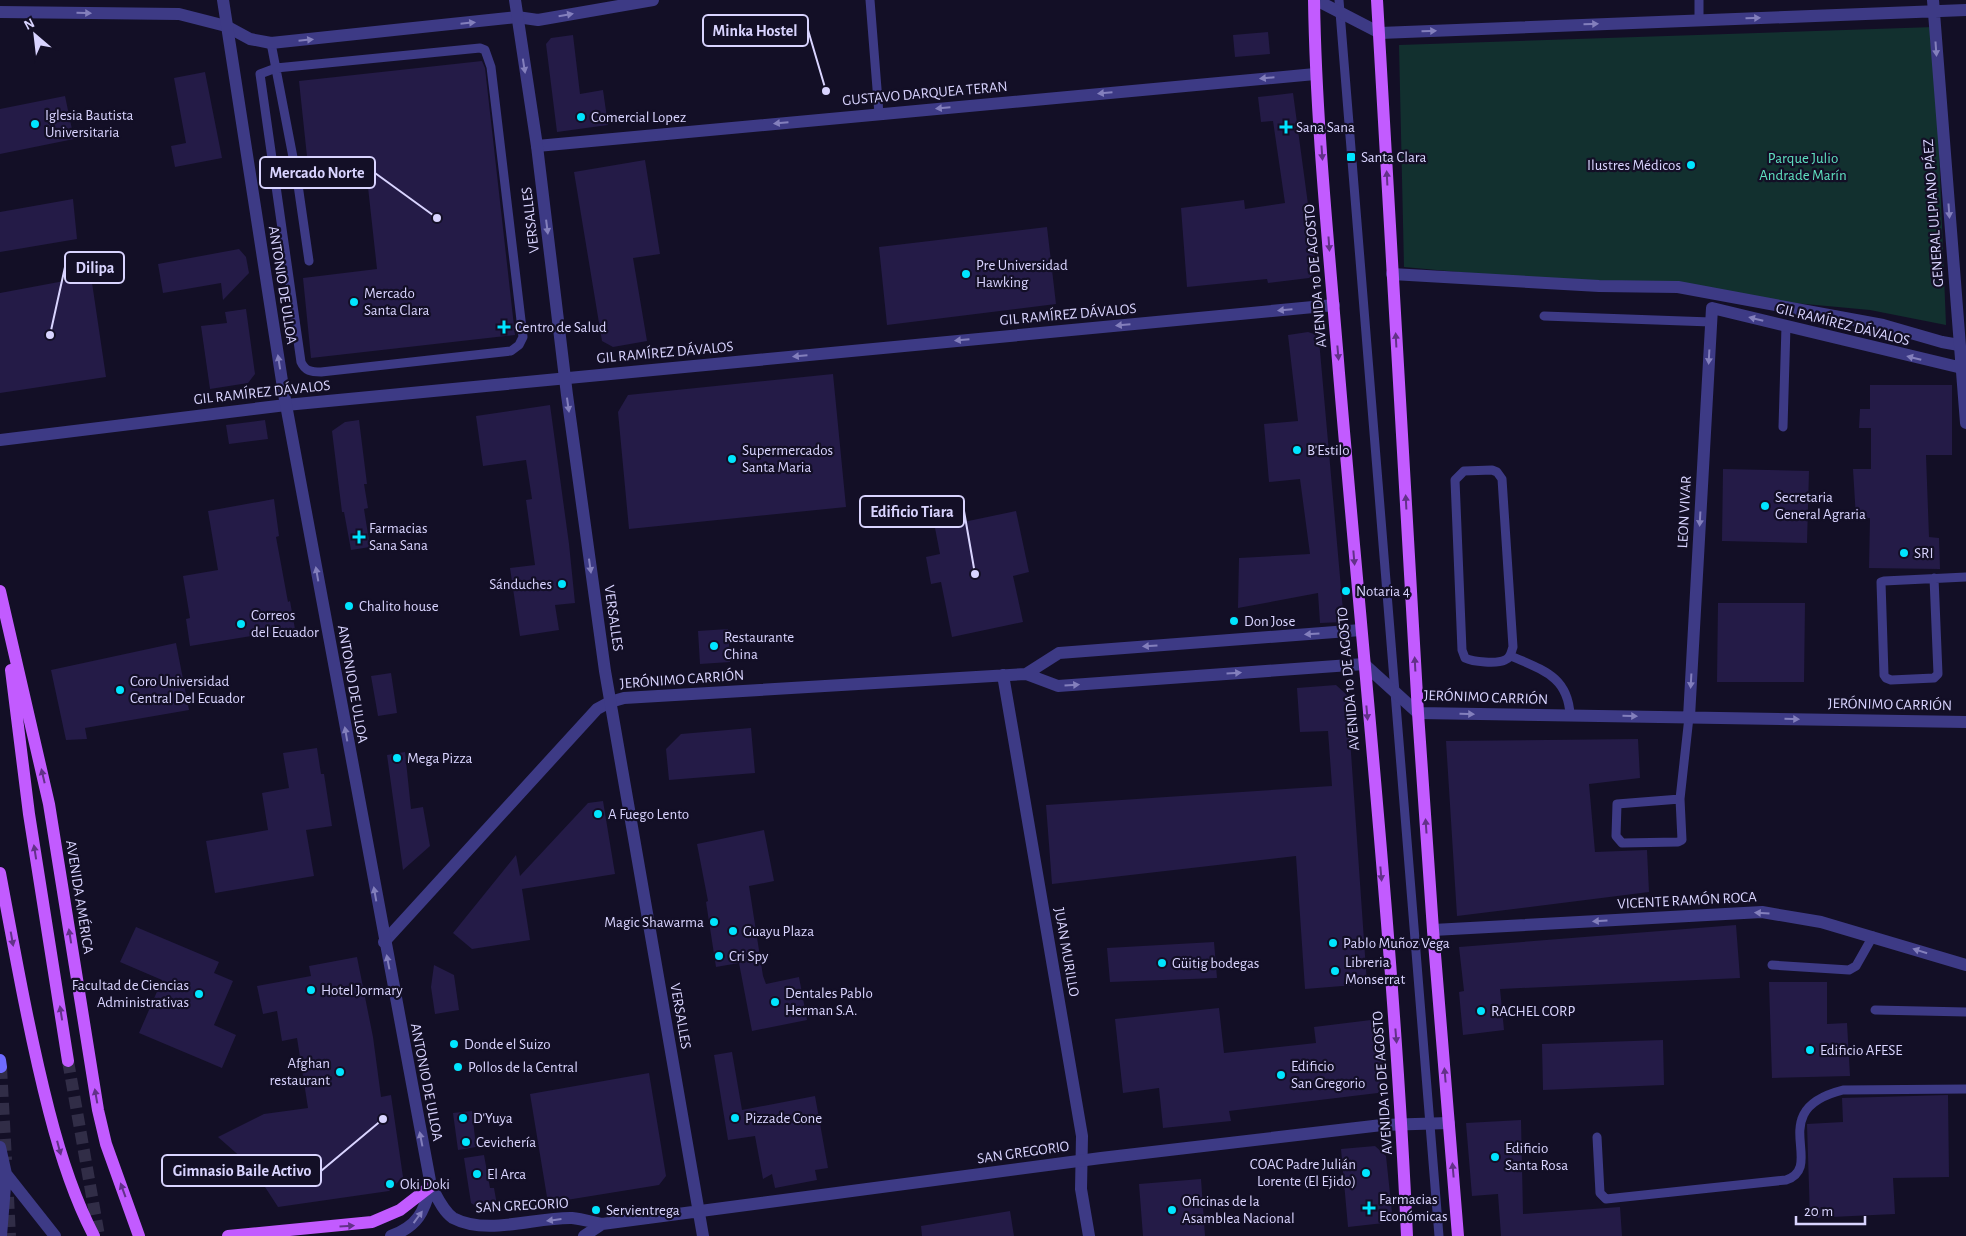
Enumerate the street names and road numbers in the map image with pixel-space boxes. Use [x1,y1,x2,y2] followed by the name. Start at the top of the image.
[842,79,1008,108] street label: GUSTAVO DARQUEA TERAN
[1919,138,1946,288] street label: GENERAL ULPIANO PÁEZ
[519,186,542,254] street label: VERSALLES
[1302,204,1329,348] street label: AVENIDA 10 DE AGOSTO
[266,225,299,346] street label: ANTONIO DE ULLOA
[999,299,1137,328] street label: GIL RAMÍREZ DÁVALOS
[1774,299,1912,348] street label: GIL RAMÍREZ DÁVALOS
[596,337,734,366] street label: GIL RAMÍREZ DÁVALOS
[193,376,331,407] street label: GIL RAMÍREZ DÁVALOS
[1675,475,1694,549] street label: LEON VIVAR
[601,584,626,652] street label: VERSALLES
[1335,607,1362,751] street label: AVENIDA 10 DE AGOSTO
[335,624,370,745] street label: ANTONIO DE ULLOA
[619,666,745,691] street label: JERÓNIMO CARRIÓN
[1424,686,1548,707] street label: JERÓNIMO CARRIÓN
[1828,694,1952,713] street label: JERÓNIMO CARRIÓN
[63,839,98,955] street label: AVENIDA AMÉRICA
[1617,887,1757,912] street label: VICENTE RAMÓN ROCA
[1051,906,1082,998] street label: JUAN MURILLO
[667,982,694,1050] street label: VERSALLES
[1370,1011,1395,1155] street label: AVENIDA 10 DE AGOSTO
[408,1022,445,1143] street label: ANTONIO DE ULLOA
[976,1139,1070,1166] street label: SAN GREGORIO
[475,1196,569,1215] street label: SAN GREGORIO

